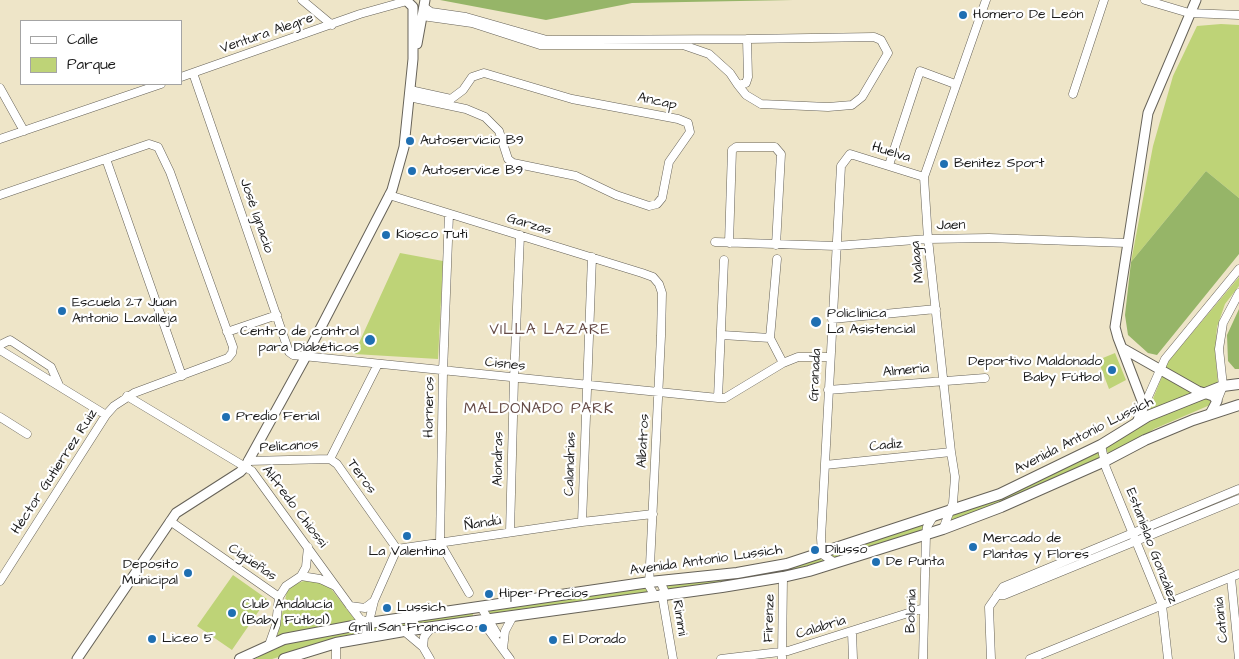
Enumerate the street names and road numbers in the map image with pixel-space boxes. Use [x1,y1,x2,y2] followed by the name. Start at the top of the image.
[218,10,316,58] street label: Ventura Alegre
[636,90,678,114] street label: Ancap
[870,139,912,167] street label: Huelva
[235,176,277,256] street label: José Ignacio
[505,210,553,240] street label: Garzas
[936,217,966,235] street label: Jaen
[907,240,929,284] street label: Malaga
[806,348,826,402] street label: Granada
[484,355,526,375] street label: Cisnes
[882,361,930,381] street label: Almeria
[421,376,439,438] street label: Horneros
[1012,394,1156,478] street label: Avenida Antonio Lussich
[8,406,102,538] street label: Héctor Gutierrez Ruiz
[634,413,654,469] street label: Albatros
[490,431,508,487] street label: Alondras
[561,431,581,497] street label: Calandrias
[869,436,903,456] street label: Cadiz
[259,437,319,457] street label: Pelícanos
[343,456,379,498] street label: Teros
[258,463,330,551] street label: Alfredo Chiossi
[1121,486,1181,606] street label: Estanislao González
[463,513,503,535] street label: Ñandú
[224,541,280,585] street label: Cigüeñas
[629,542,783,580] street label: Avenida Antonio Lussich
[903,589,921,633] street label: Bolonia
[761,593,779,643] street label: Firenze
[1211,596,1233,644] street label: Catania
[668,599,690,637] street label: Rimmi
[794,612,848,644] street label: Calabria

